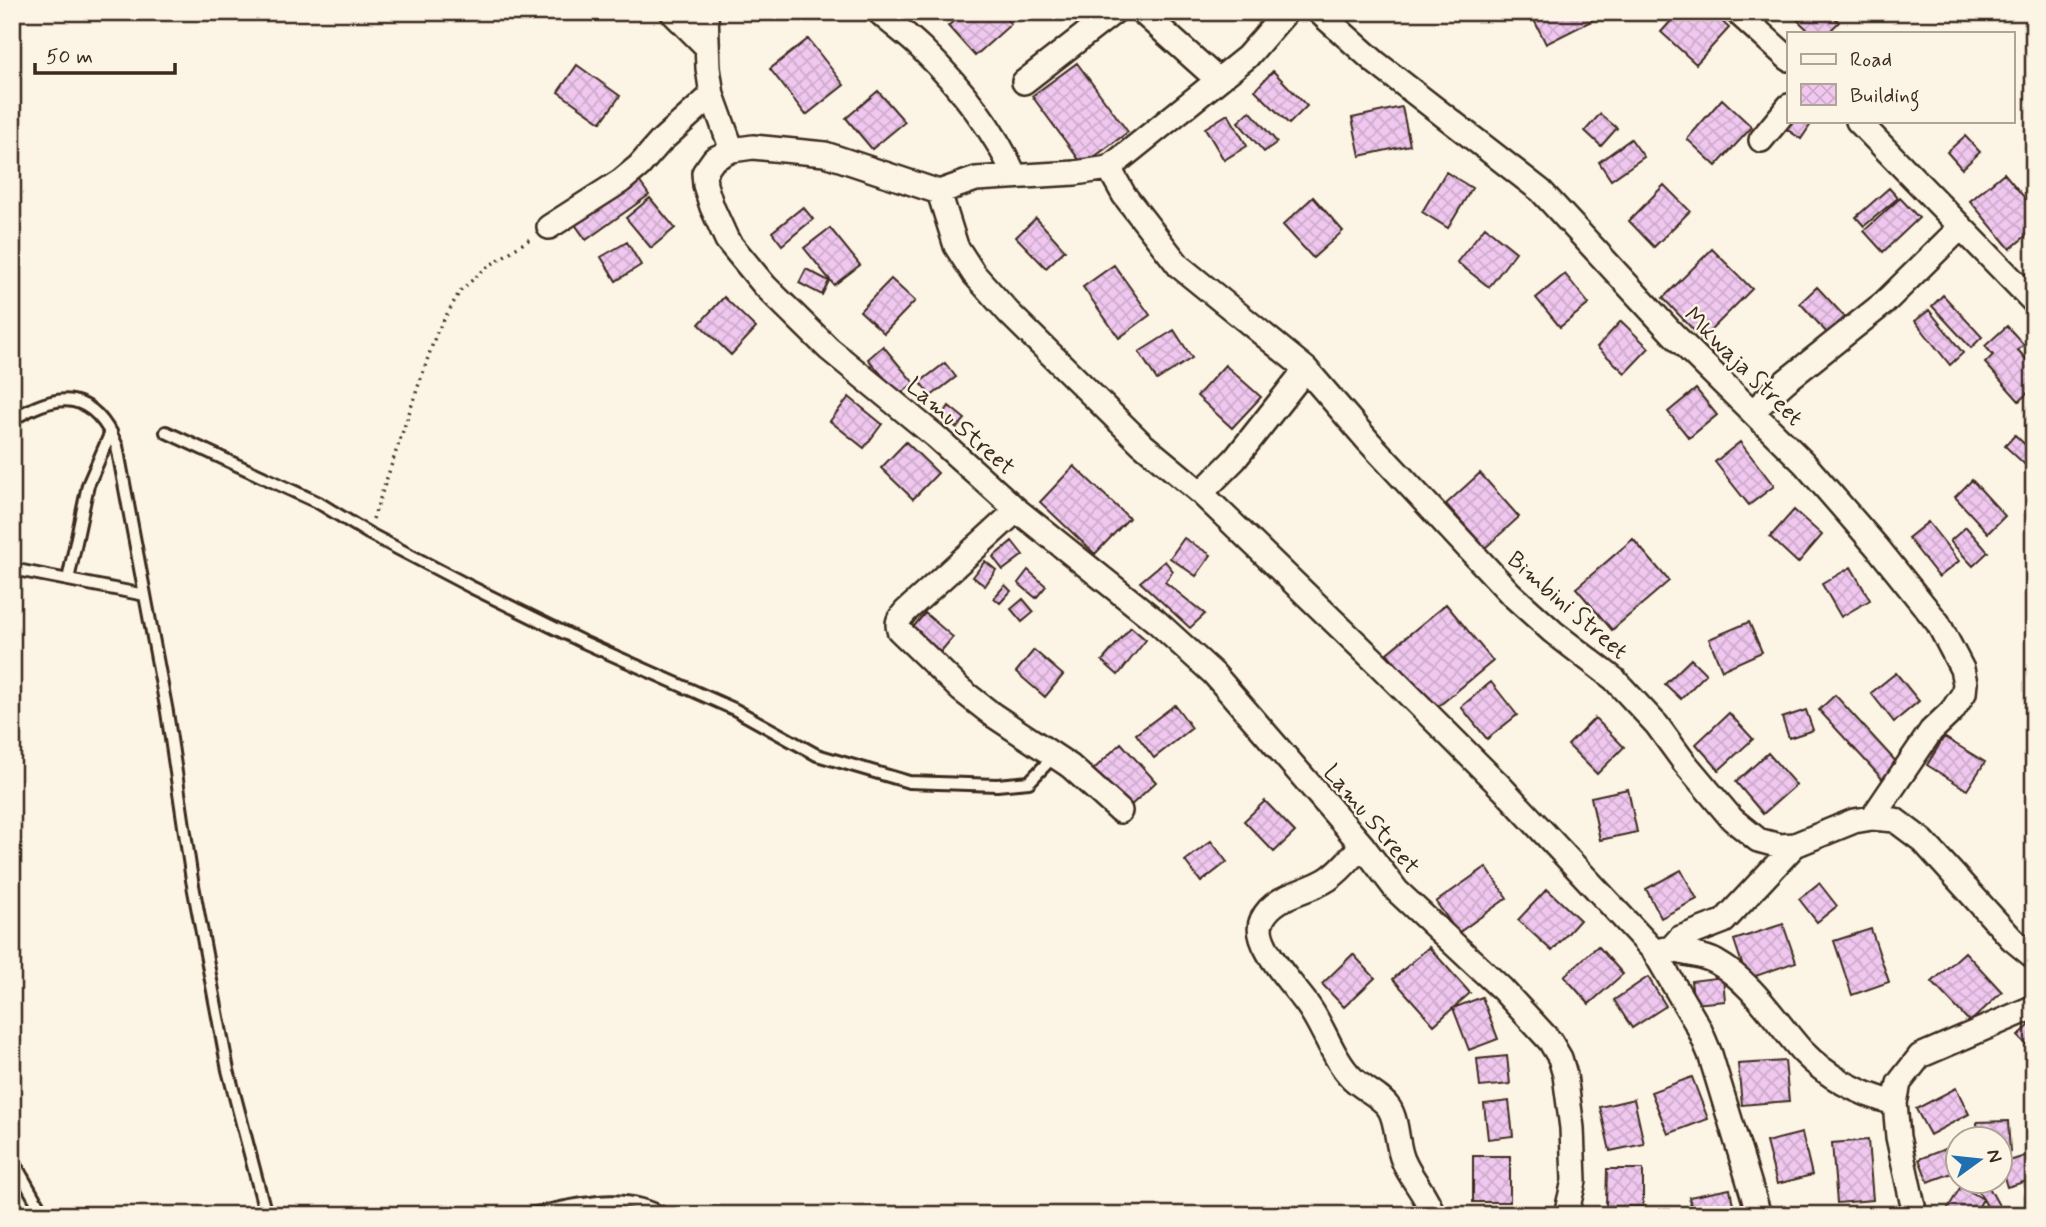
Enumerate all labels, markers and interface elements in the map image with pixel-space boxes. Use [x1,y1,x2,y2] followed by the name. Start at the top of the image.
[35,32,175,76] scale bar
[1787,32,2014,122] legend
[46,43,93,71] text: 50 m
[1850,46,1892,74] text: Road
[1850,82,1920,112] text: Building
[1677,301,1809,433] street label: Mkwaja Street
[899,371,1021,483] street label: Lamu Street
[1500,545,1634,667] street label: Bimbini Street
[1316,758,1426,882] street label: Lamu Street
[1944,1126,2014,1196] north arrow
[1980,1147,2008,1165] text: N

